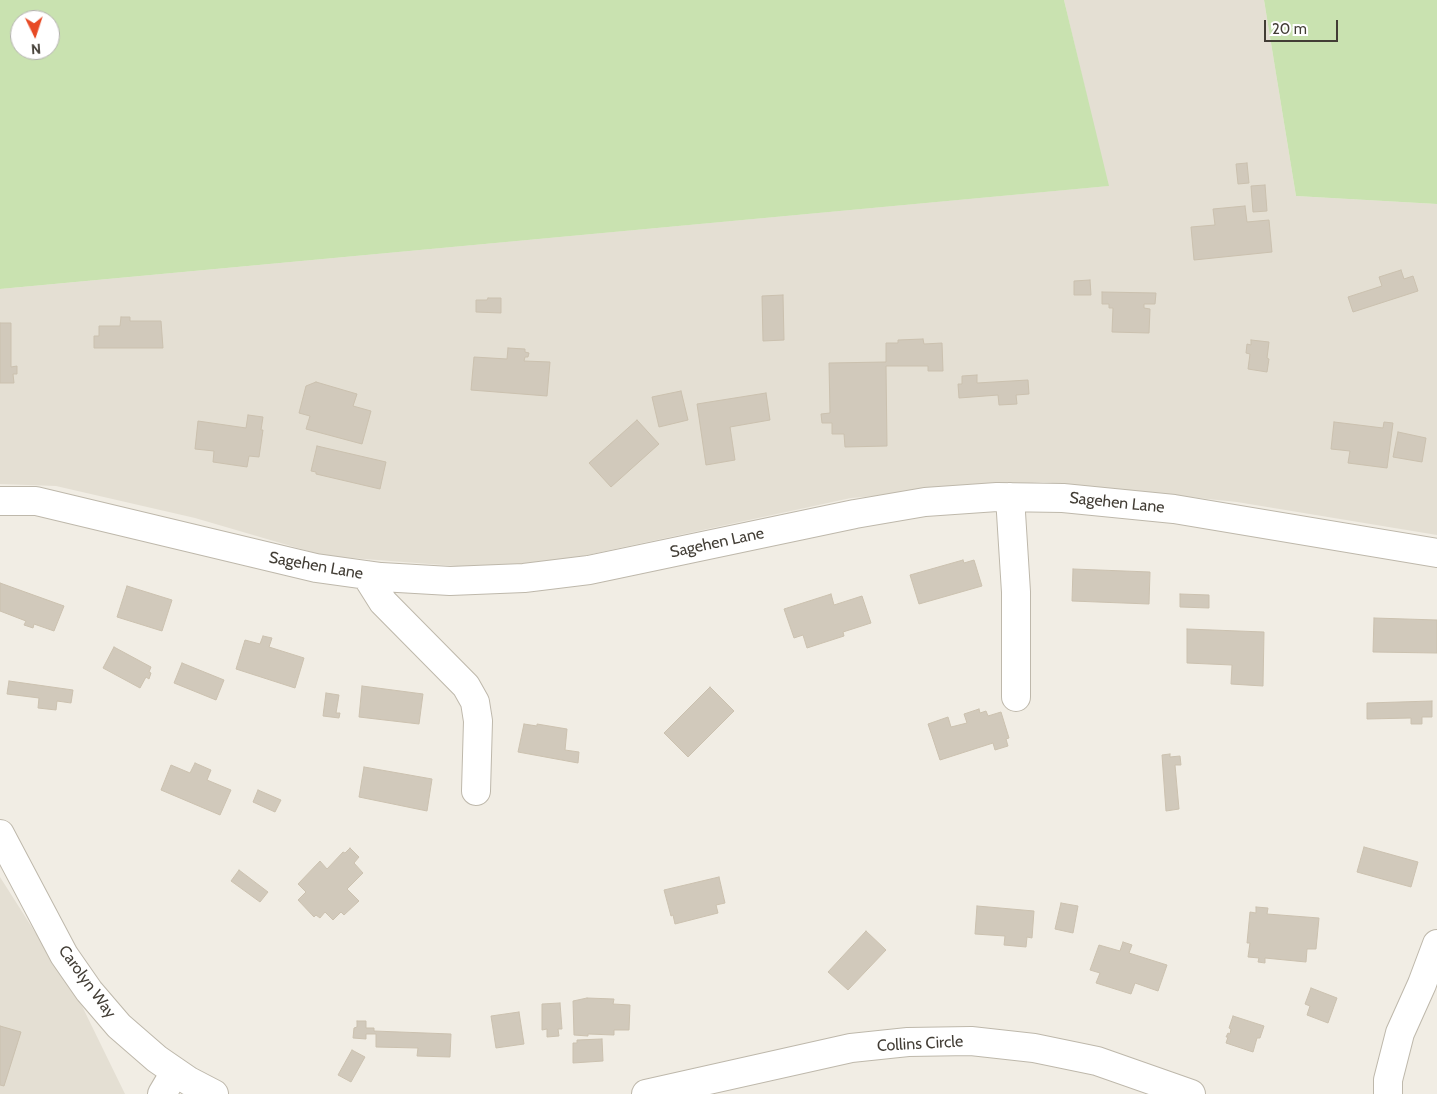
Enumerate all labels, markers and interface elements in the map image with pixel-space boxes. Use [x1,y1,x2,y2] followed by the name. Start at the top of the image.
[10,10,60,60] north arrow
[1267,10,1341,42] scale bar
[1272,20,1307,38] text: 20 m
[30,40,42,58] text: N
[1069,488,1165,518] street label: Sagehen Lane
[668,524,766,562] street label: Sagehen Lane
[267,548,365,584] street label: Sagehen Lane
[54,942,120,1022] street label: Carolyn Way
[876,1032,964,1056] street label: Collins Circle

